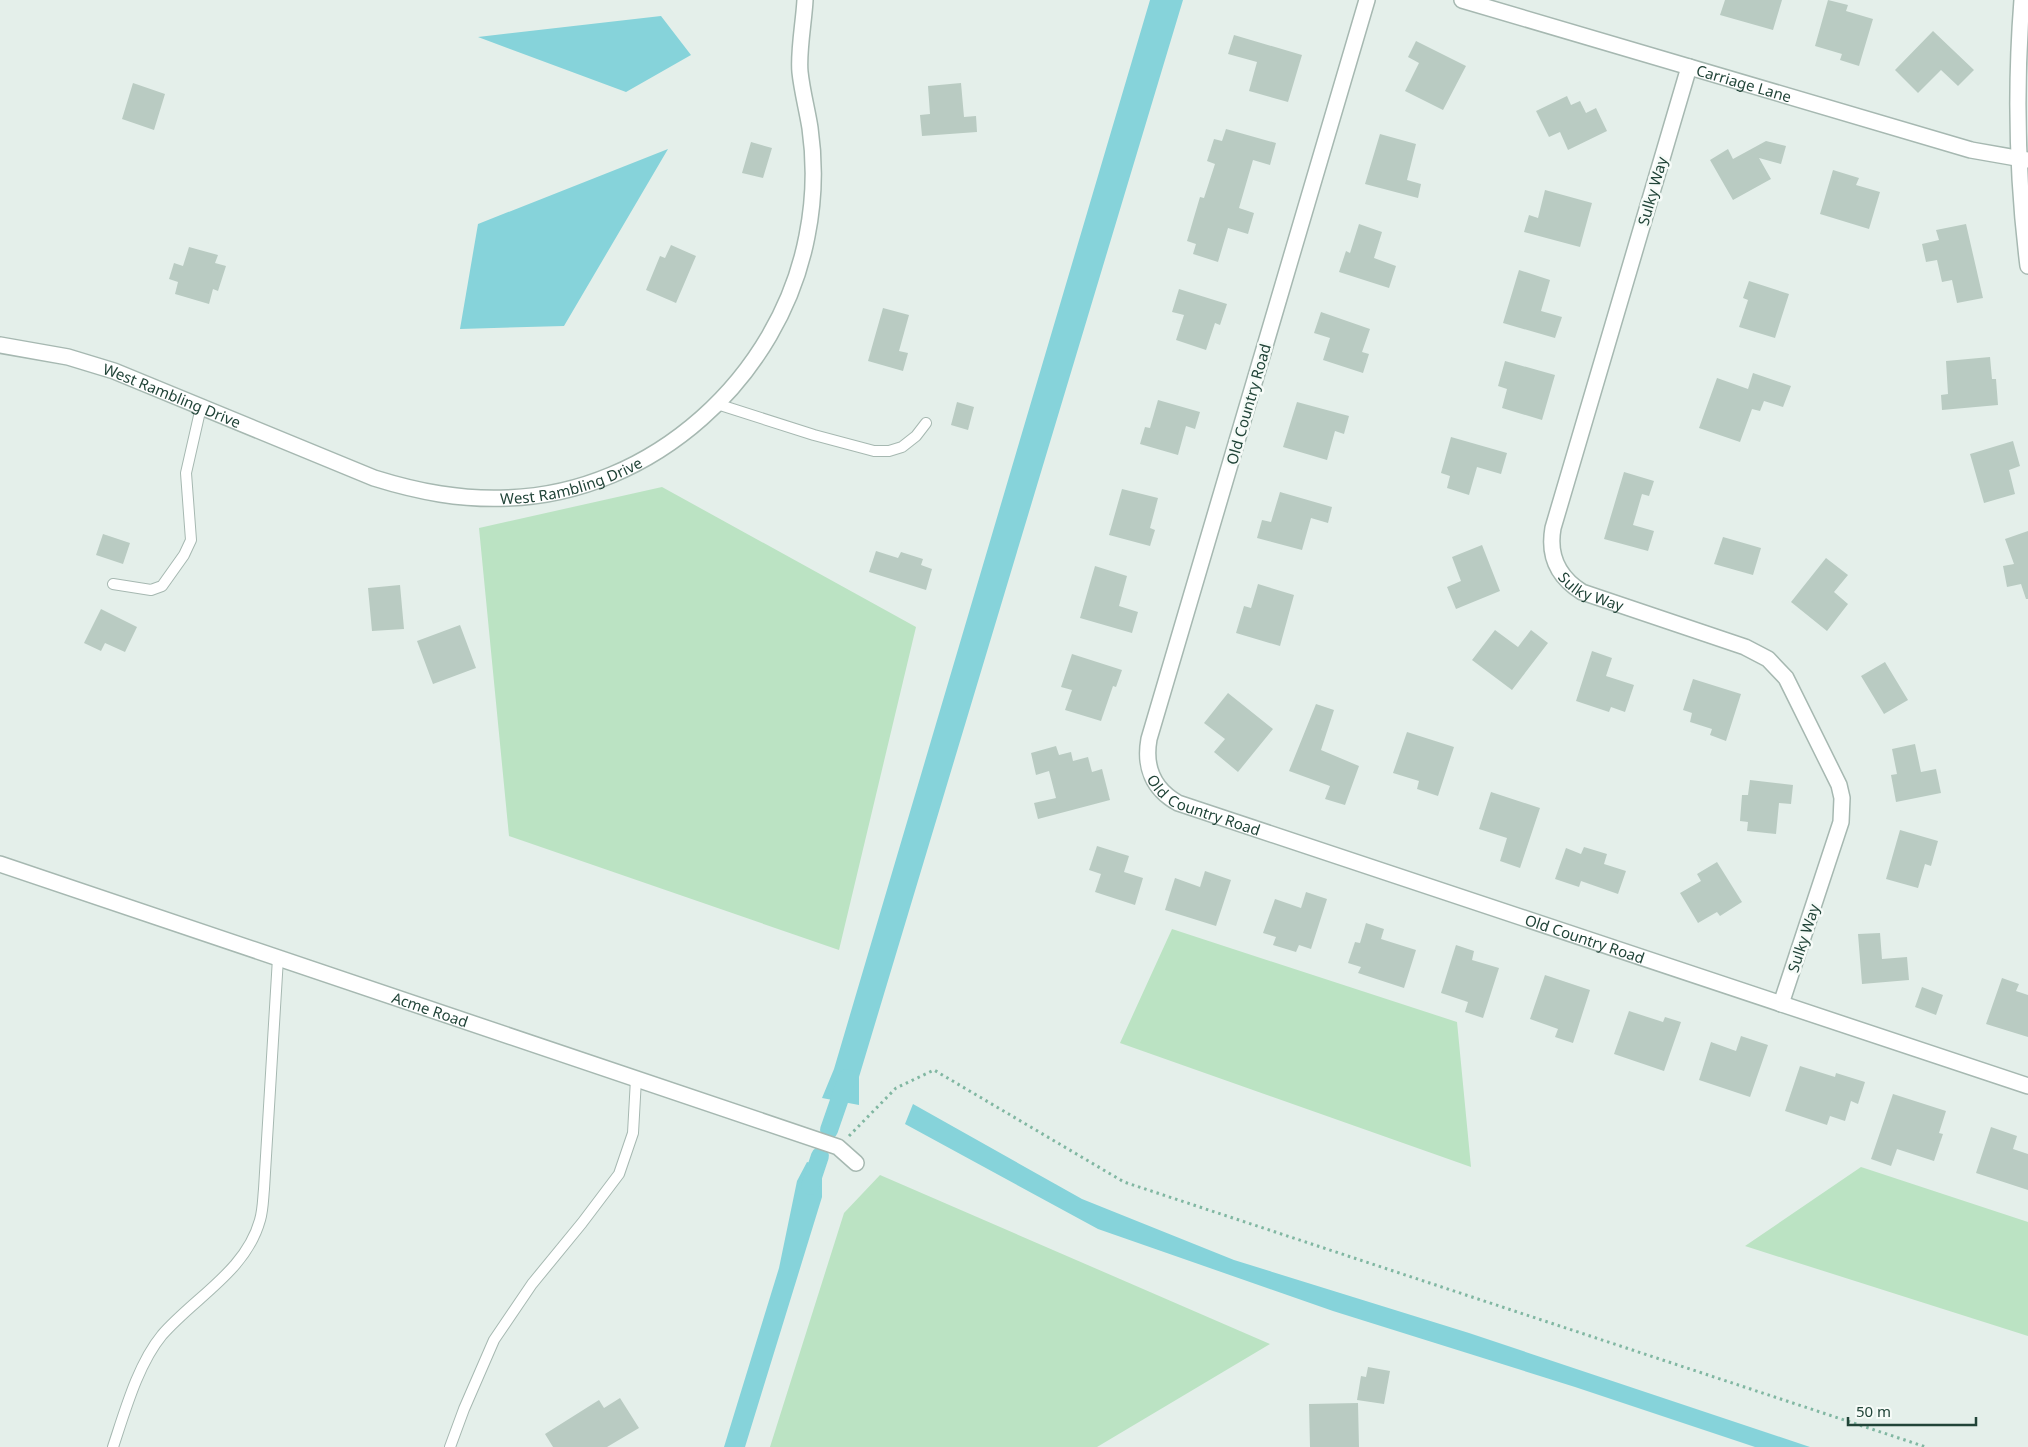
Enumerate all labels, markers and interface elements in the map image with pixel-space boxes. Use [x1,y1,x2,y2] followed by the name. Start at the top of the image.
[1694,60,1794,107] street label: Carriage Lane
[1633,154,1671,228] street label: Sulky Way
[1221,341,1275,467] street label: Old Country Road
[101,358,244,432] street label: West Rambling Drive
[500,452,645,508] street label: West Rambling Drive
[1554,567,1627,615] street label: Sulky Way
[1143,771,1263,840] street label: Old Country Road
[1783,901,1824,975] street label: Sulky Way
[1522,909,1647,968] street label: Old Country Road
[389,987,471,1031] street label: Acme Road
[1848,1394,1976,1426] scale bar
[1856,1401,1891,1421] text: 50 m

